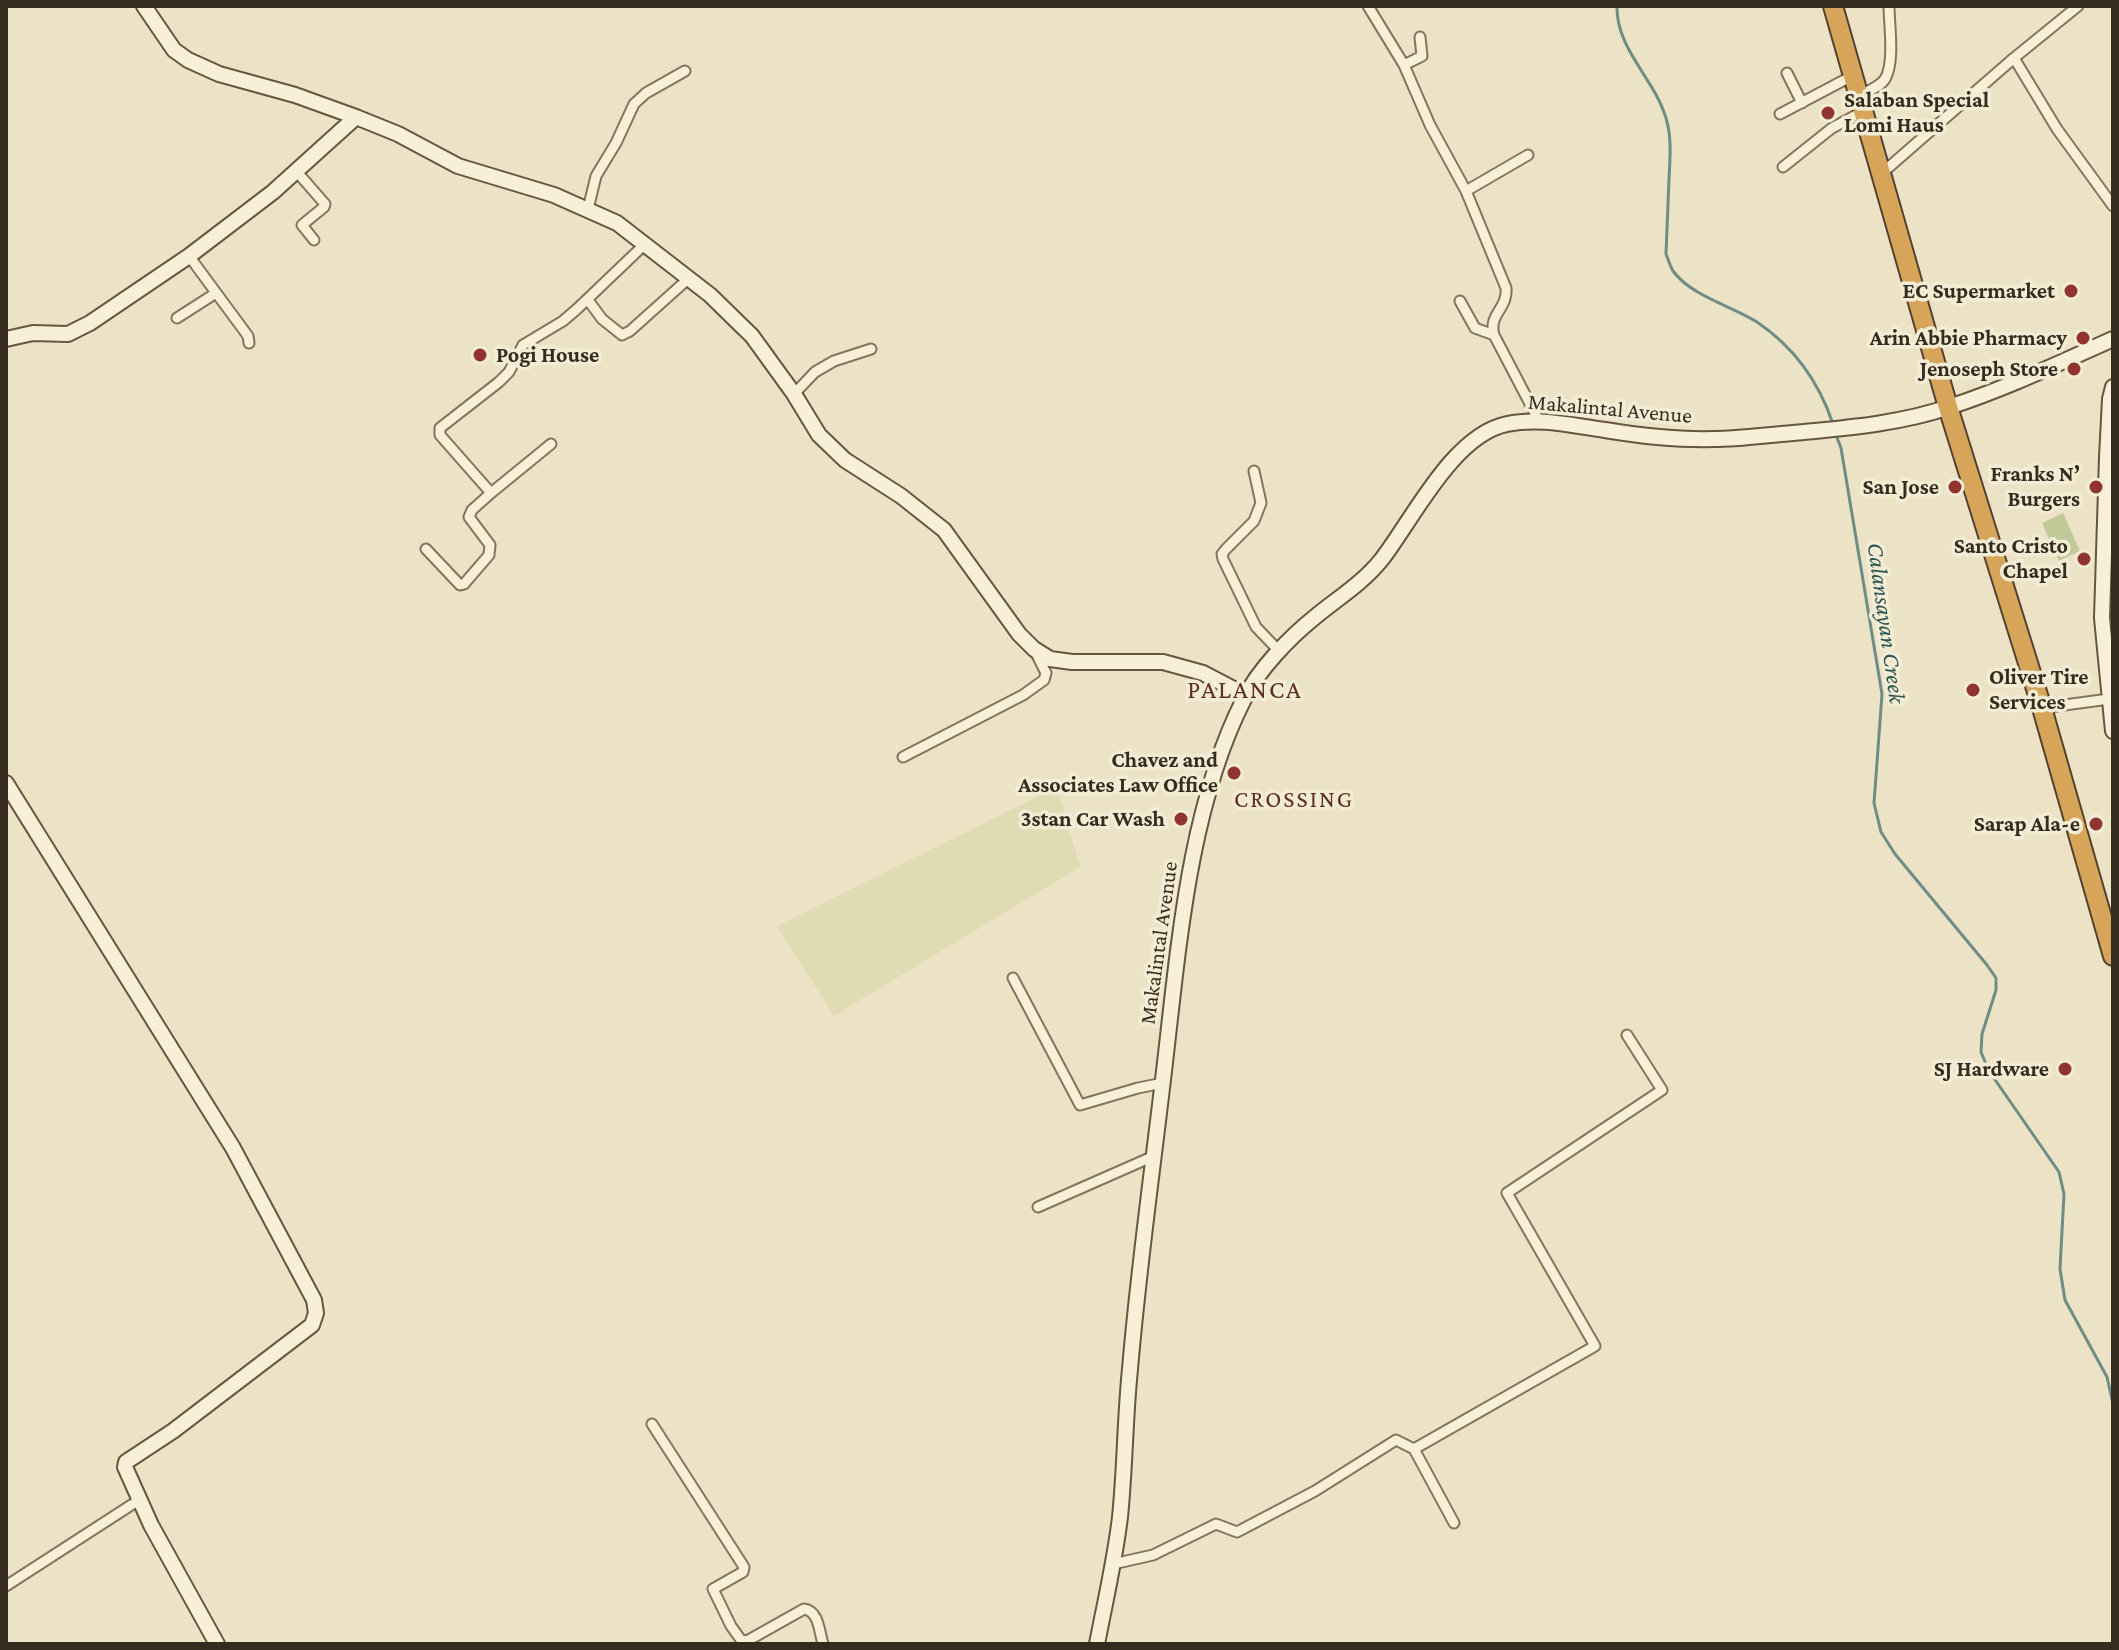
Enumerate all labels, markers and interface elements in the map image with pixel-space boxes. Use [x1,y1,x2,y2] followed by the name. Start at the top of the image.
[1844,87,1989,138] place label: Salaban Special Lomi Haus
[1819,104,1837,122] marker: Salaban Special Lomi Haus
[1903,278,2055,304] place label: EC Supermarket
[2062,282,2080,300] marker: EC Supermarket
[1870,325,2067,351] place label: Arin Abbie Pharmacy
[2074,329,2092,347] marker: Arin Abbie Pharmacy
[496,342,599,368] place label: Pogi House
[471,346,489,364] marker: Pogi House
[1920,356,2058,382] place label: Jenoseph Store
[2065,360,2083,378] marker: Jenoseph Store
[1527,389,1693,429] street label: Makalintal Avenue
[1991,461,2080,512] place label: Franks N’ Burgers
[1863,474,1939,500] place label: San Jose
[1946,478,1964,496] marker: San Jose
[2087,478,2105,496] marker: Franks N’ Burgers
[1954,533,2068,584] place label: Santo Cristo Chapel
[1860,541,1912,705] water label: Calansayan Creek
[2075,550,2093,568] marker: Santo Cristo Chapel
[1989,664,2089,716] place label: Oliver Tire Services
[1187,674,1303,706] district label: PALANCA
[1964,681,1982,699] marker: Oliver Tire Services
[1018,747,1218,798] place label: Chavez and Associates Law Office
[1225,764,1243,782] marker: Chavez and Associates Law Office
[1234,786,1354,814] district label: CROSSING
[1021,806,1165,832] place label: 3stan Car Wash
[1172,810,1190,828] marker: 3stan Car Wash
[1974,811,2080,837] place label: Sarap Ala-e
[2087,815,2105,833] marker: Sarap Ala-e
[1134,860,1184,1026] street label: Makalintal Avenue
[1934,1056,2049,1082] place label: SJ Hardware
[2056,1060,2074,1078] marker: SJ Hardware

